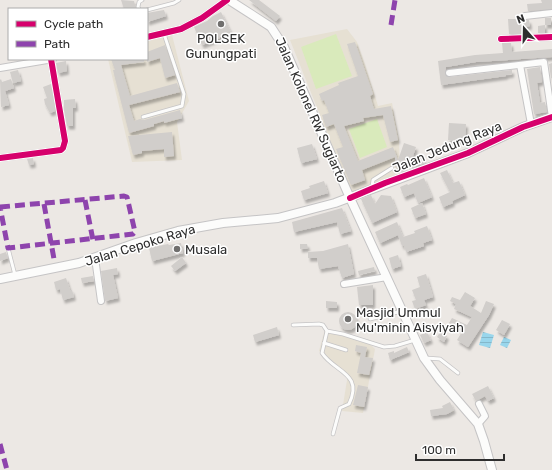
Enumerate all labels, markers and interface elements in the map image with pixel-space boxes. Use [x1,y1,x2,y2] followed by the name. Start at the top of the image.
[8,8,148,60] legend
[504,8,544,48] north arrow
[515,12,527,27] text: N
[44,17,103,31] text: Cycle path
[216,19,226,29] marker: POLSEK Gunungpati
[185,31,257,62] place label: POLSEK Gunungpati
[271,35,350,185] street label: Jalan Kolonel RW Sugiarto
[44,37,70,51] text: Path
[390,118,504,177] street label: Jalan Jedung Raya
[83,221,197,269] street label: Jalan Cepoko Raya
[185,242,227,257] place label: Musala
[172,244,182,254] marker: Musala
[356,305,464,335] place label: Masjid Ummul Mu'minin Aisyiyah
[343,314,353,324] marker: Masjid Ummul Mu'minin Aisyiyah
[416,436,504,462] scale bar
[422,443,456,457] text: 100 m

